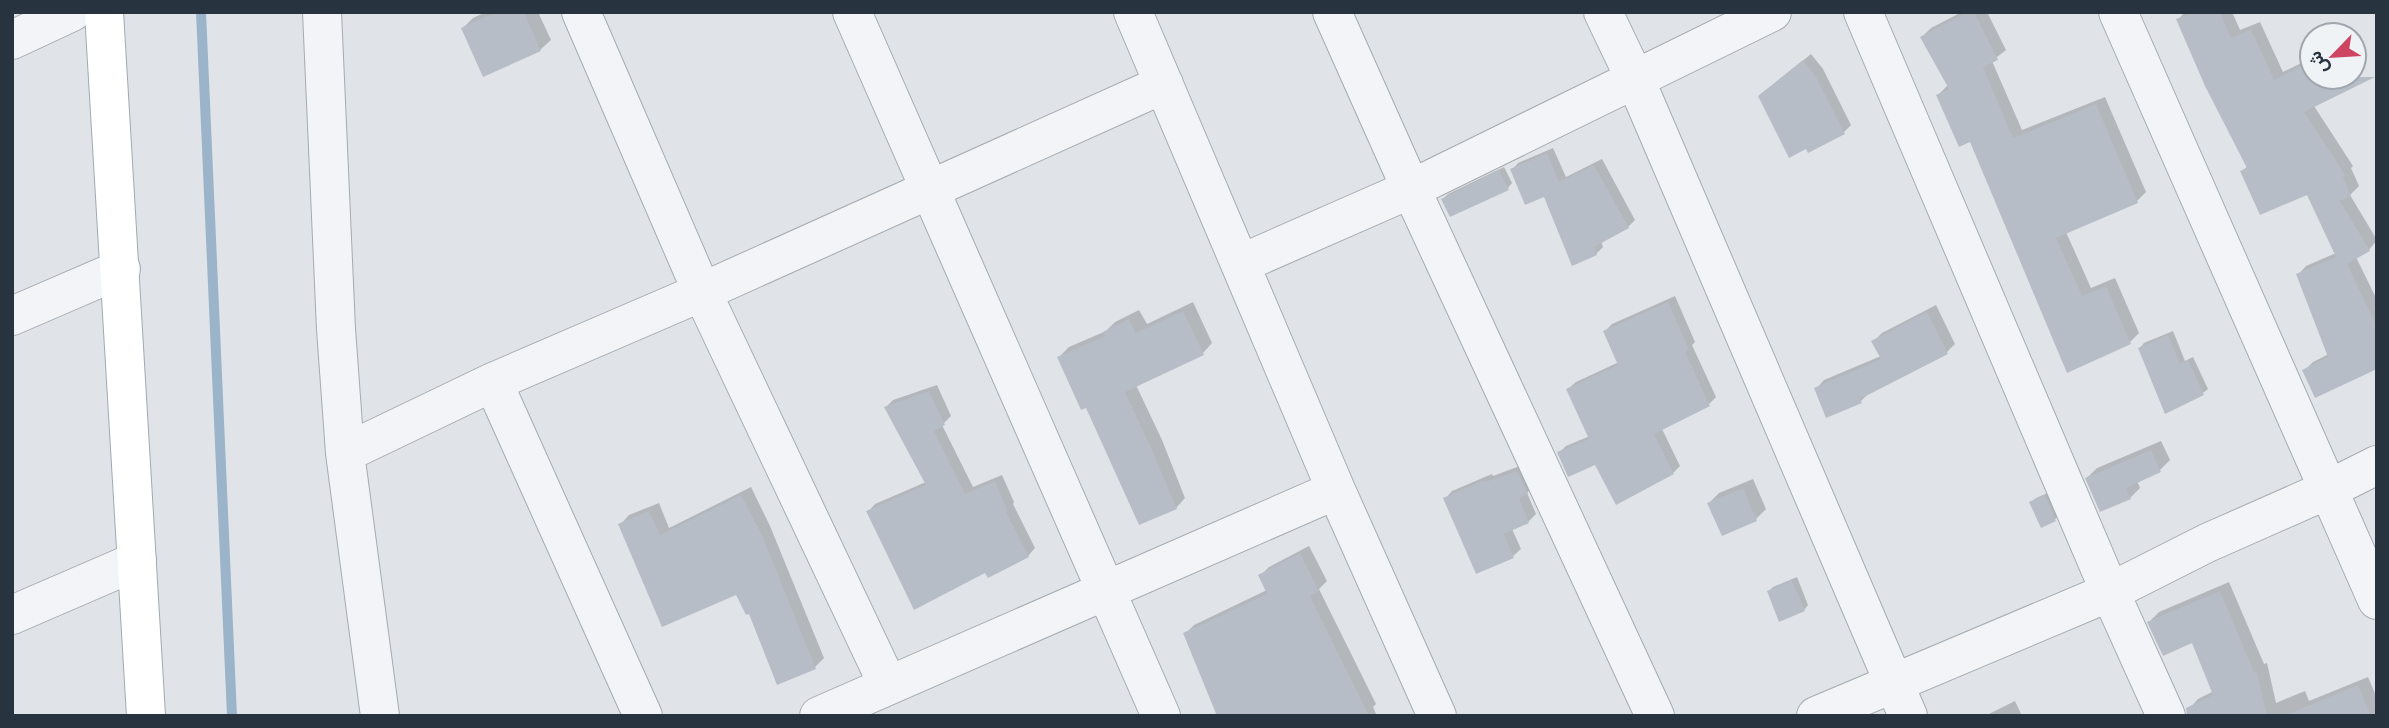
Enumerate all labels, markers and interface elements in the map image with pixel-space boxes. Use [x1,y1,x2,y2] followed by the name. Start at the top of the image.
[2298,21,2368,91] north arrow
[2304,48,2333,78] text: ش

